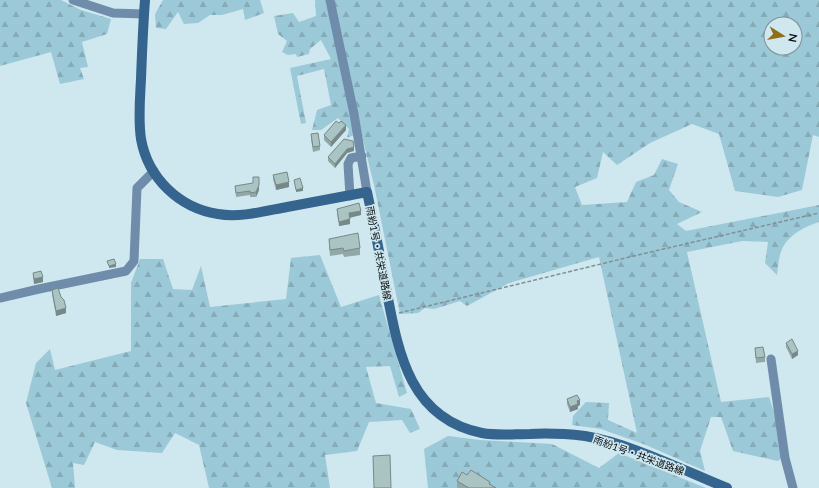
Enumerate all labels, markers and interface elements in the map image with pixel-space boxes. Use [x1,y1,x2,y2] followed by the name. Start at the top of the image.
[763,16,803,56] north arrow
[786,33,800,43] text: N
[364,205,394,301] street label: 雨紛1号・共栄道路線
[592,433,686,477] street label: 雨紛1号・共栄道路線

